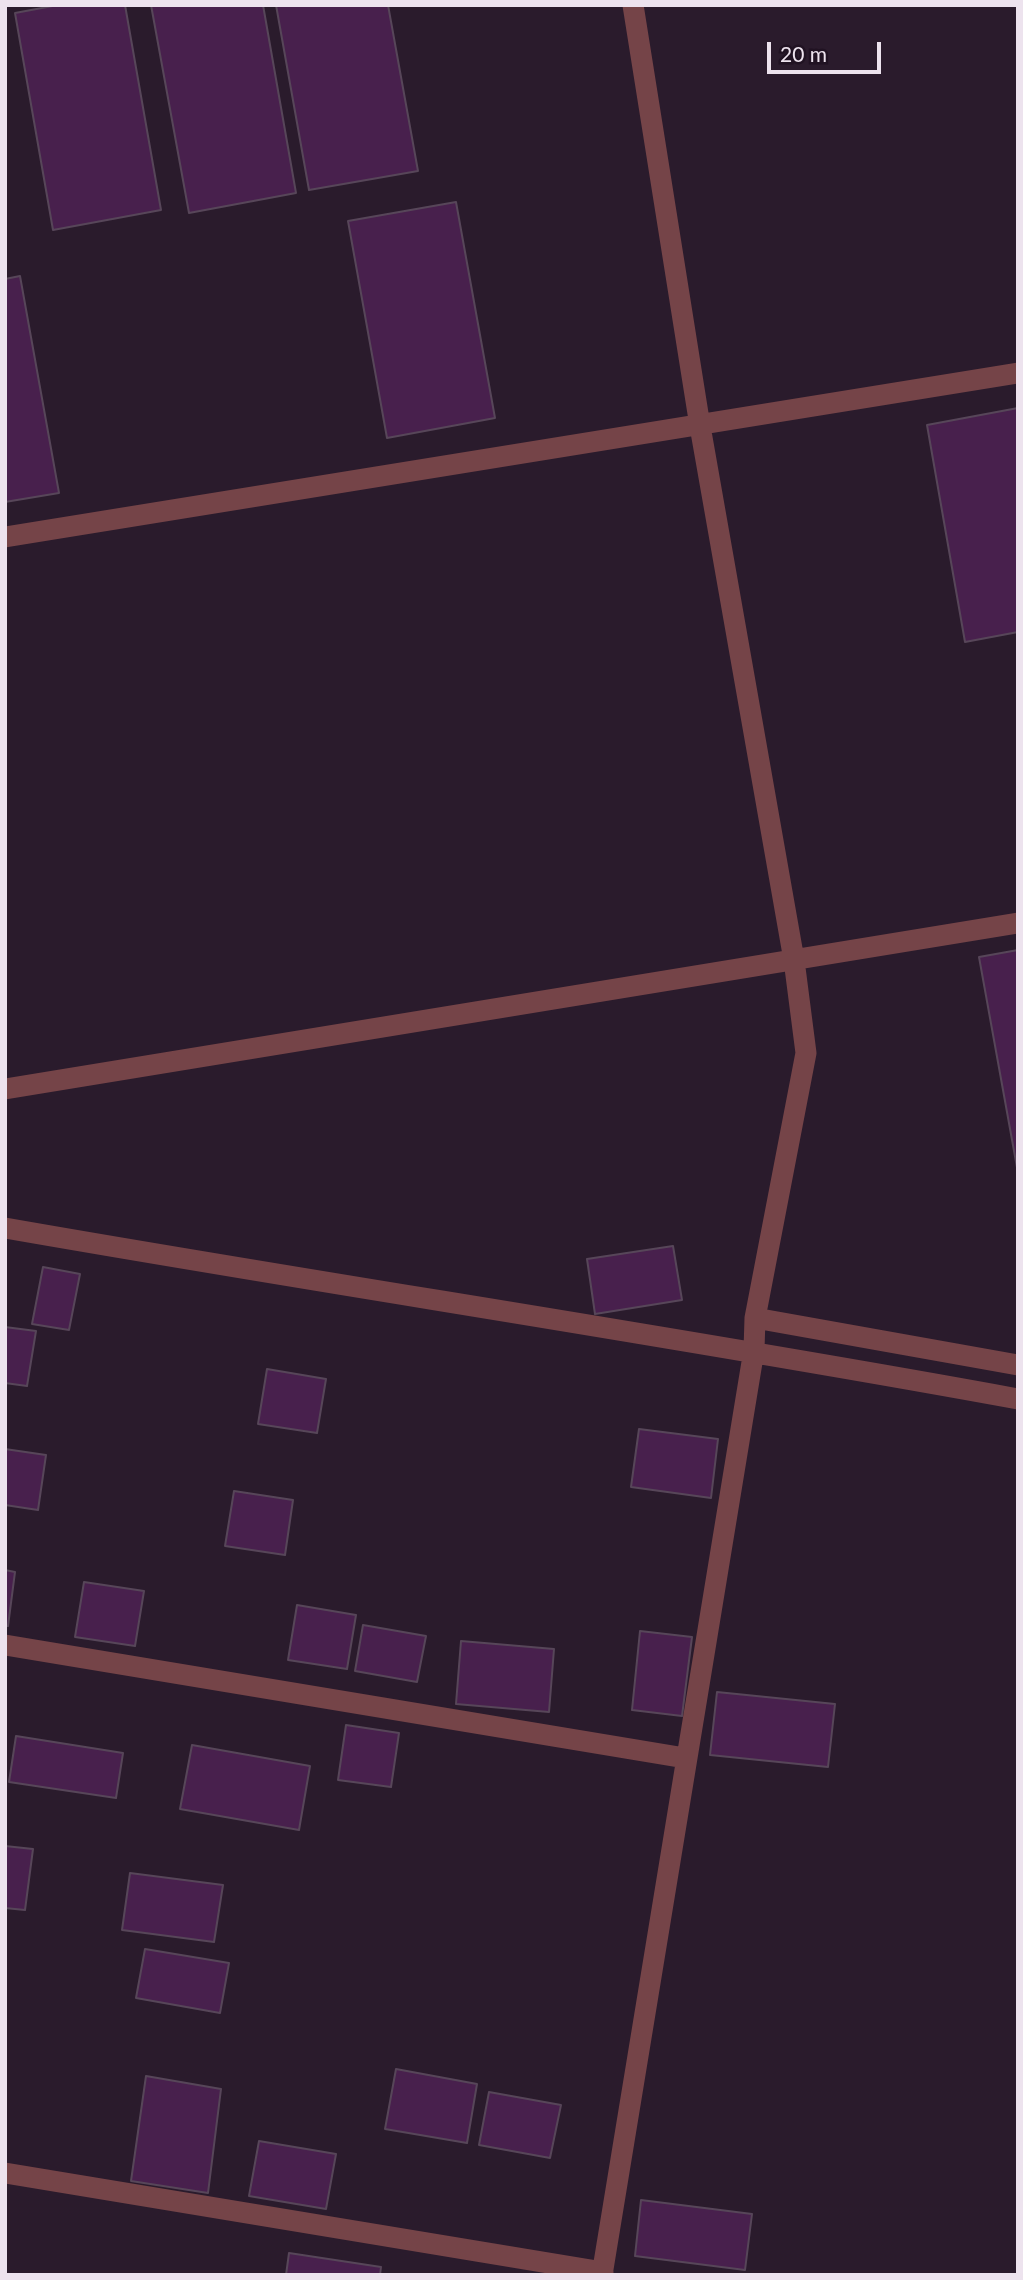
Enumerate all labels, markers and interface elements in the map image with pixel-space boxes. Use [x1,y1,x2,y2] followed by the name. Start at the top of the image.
[771,28,885,72] scale bar
[780,41,827,66] text: 20 m

